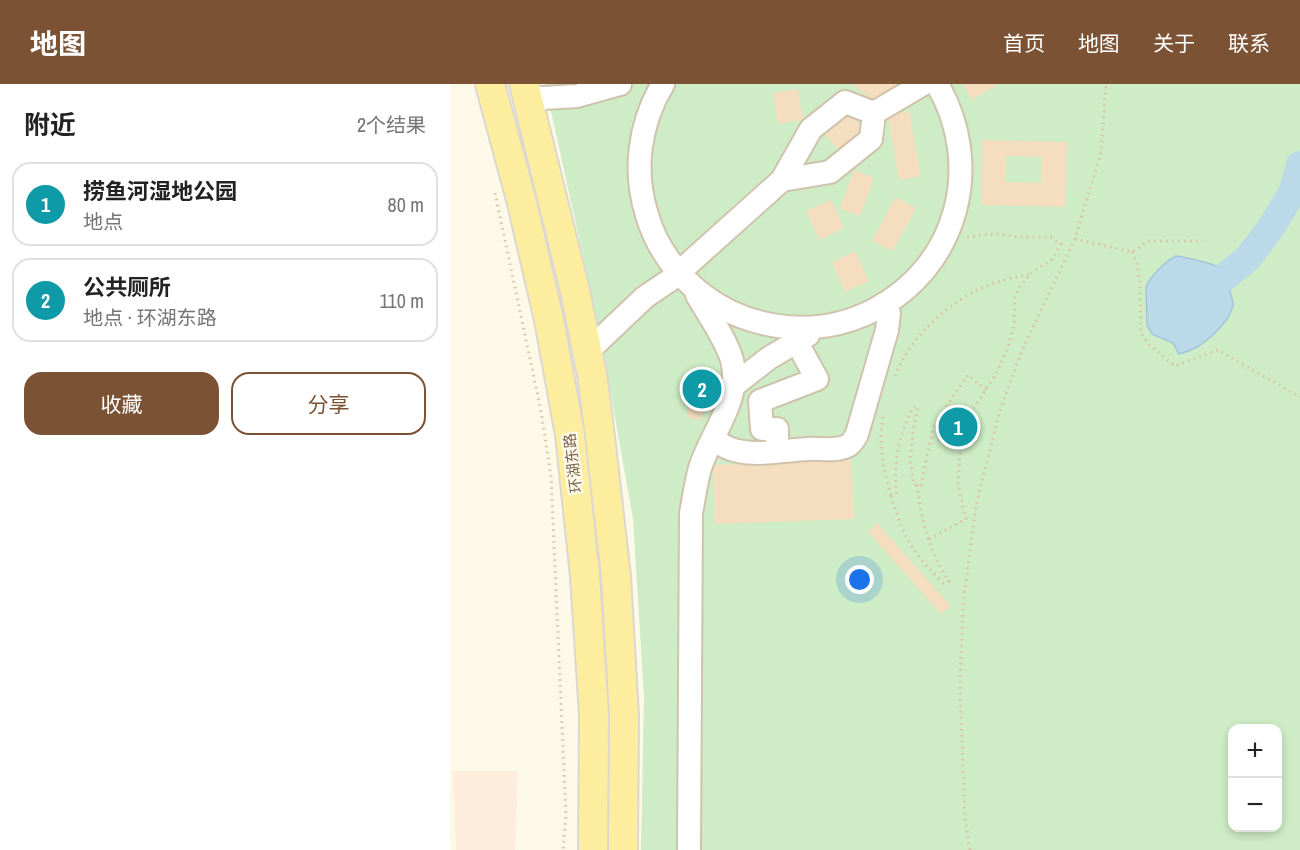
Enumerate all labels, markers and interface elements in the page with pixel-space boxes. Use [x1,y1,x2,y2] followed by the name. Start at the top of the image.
[30,25,86,63] text: 地图
[1003,29,1045,58] text: 首页
[1078,29,1120,58] text: 地图
[1153,29,1195,58] text: 关于
[1228,29,1270,58] text: 联系
[24,107,76,142] text: 附近
[357,111,426,138] text: 2个结果
[83,176,237,206] text: 捞鱼河湿地公园
[41,191,50,218] text: 1
[388,191,424,218] text: 80 m
[83,208,123,235] text: 地点
[83,272,171,302] text: 公共厕所
[41,287,50,314] text: 2
[380,287,424,314] text: 110 m
[83,304,217,331] text: 地点 · 环湖东路
[682,366,722,412] pin: 2
[24,372,219,435] button: 收藏
[231,372,426,435] button: 分享
[938,404,978,450] pin: 1
[558,432,587,494] street label: 环湖东路
[845,565,874,594] your location
[1228,724,1282,832] map controls
[1228,724,1282,778] button: +
[1228,778,1282,832] button: −

